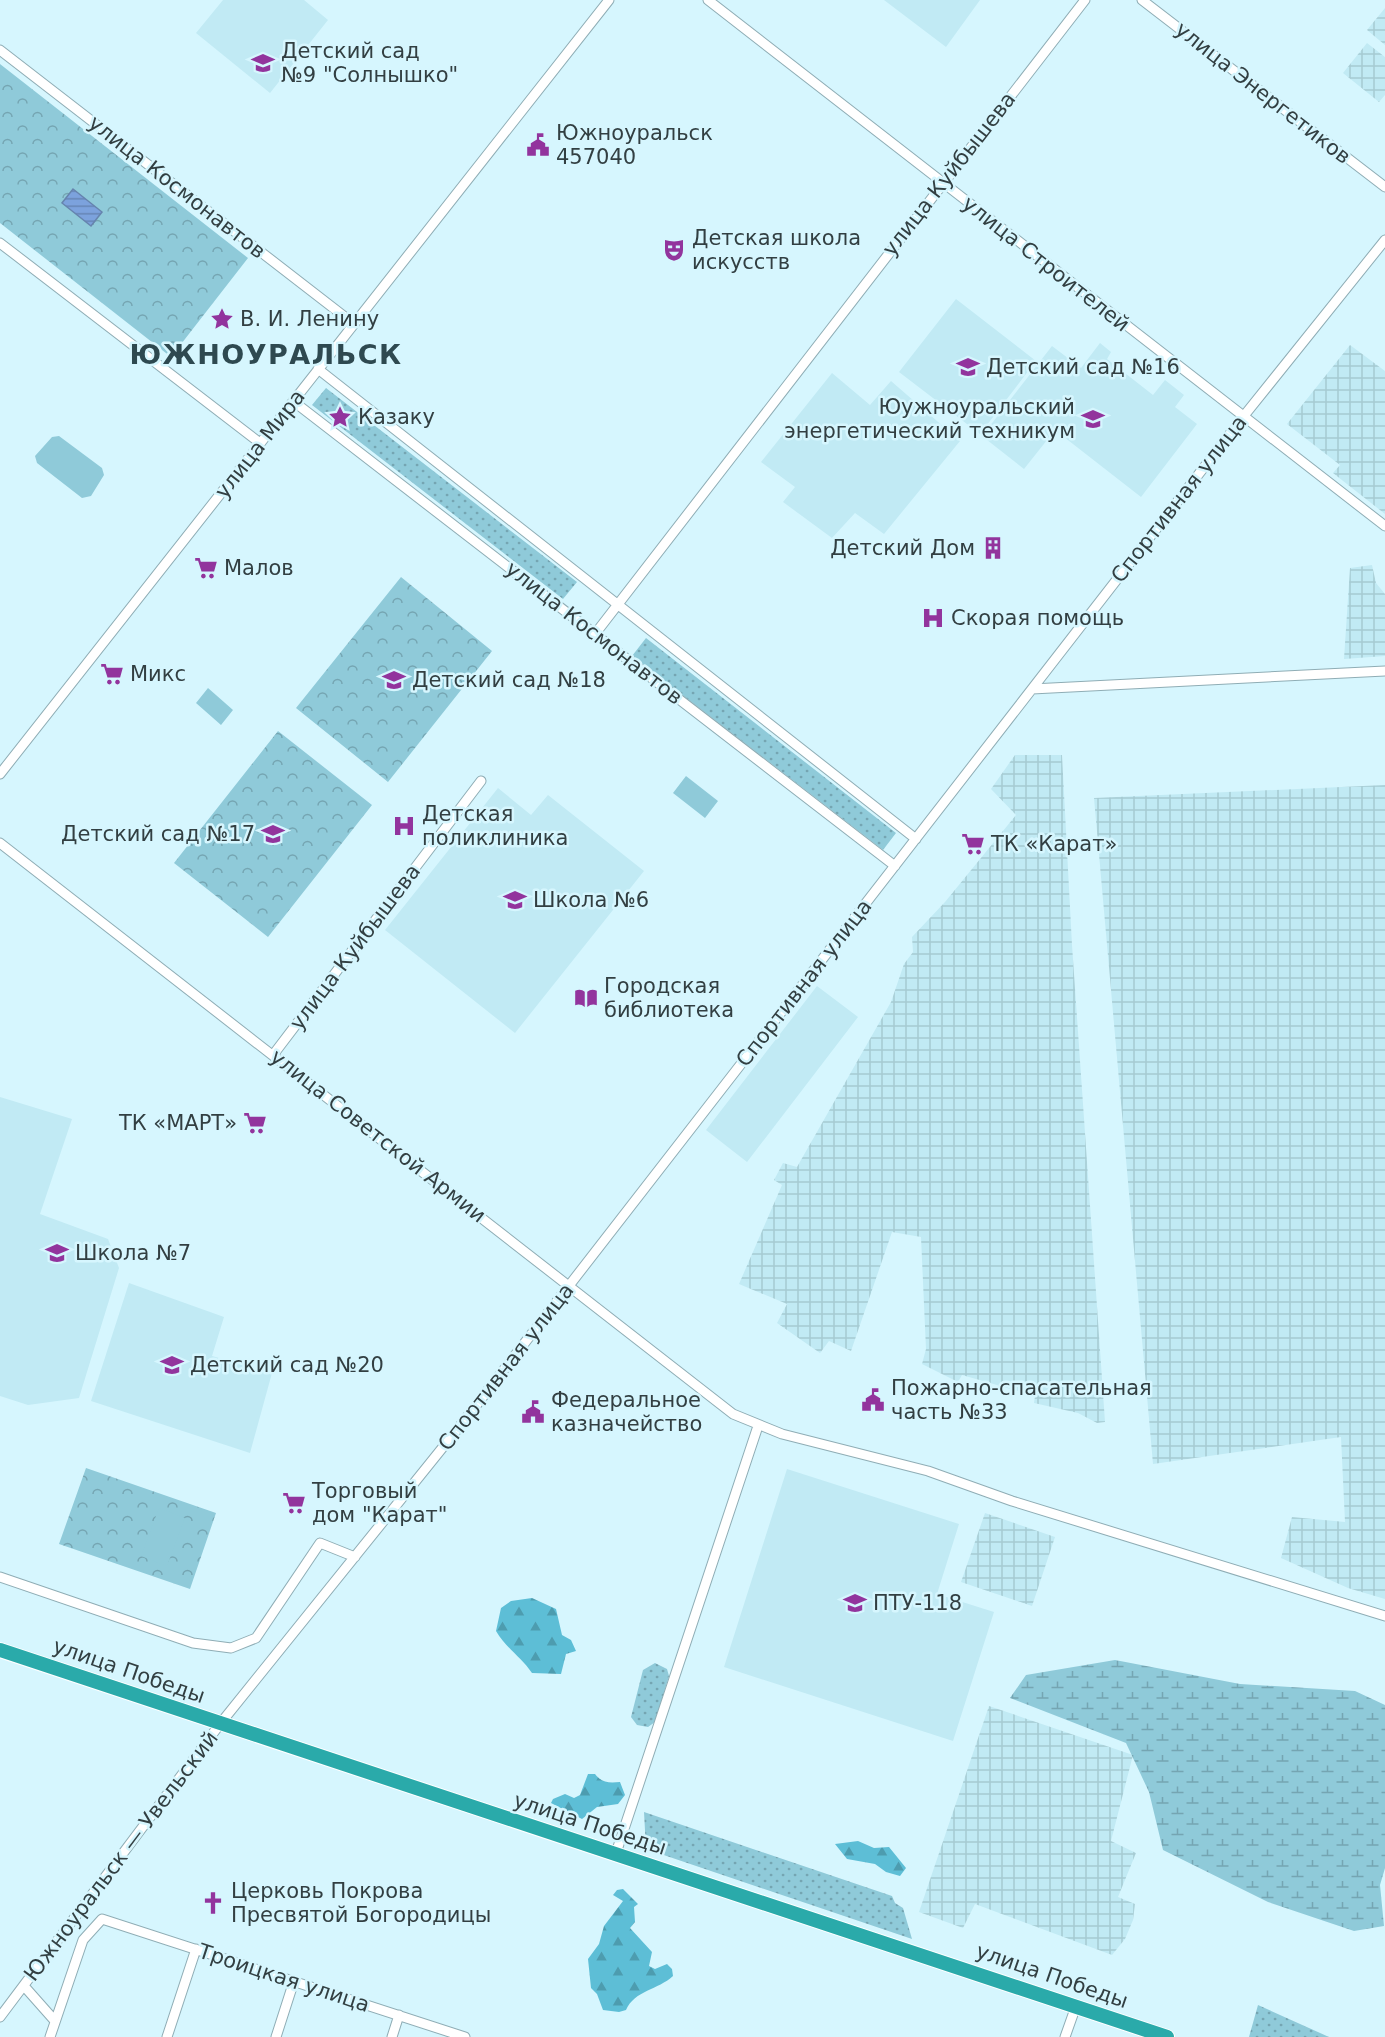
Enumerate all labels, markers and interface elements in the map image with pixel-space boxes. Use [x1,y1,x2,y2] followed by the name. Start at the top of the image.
[1171,17,1355,169] street label: улица Энергетиков
[281,39,458,87] place label: Детский сад №9 "Солнышко"
[250,50,276,76] school or university icon: Детский сад №9 "Солнышко"
[878,87,1020,261] street label: улица Куйбышева
[84,111,270,263] street label: улица Космонавтов
[556,121,713,169] place label: Южноуральск 457040
[525,132,551,158] public building icon: Южноуральск 457040
[958,191,1134,337] street label: улица Строителей
[692,226,861,274] place label: Детская школа искусств
[661,237,687,263] theatre icon: Детская школа искусств
[209,306,235,332] place icon: В. И. Ленину
[240,307,379,331] place label: В. И. Ленину
[129,339,403,370] district label: ЮЖНОУРАЛЬСК
[955,354,981,380] school or university icon: Детский сад №16
[986,355,1180,379] place label: Детский сад №16
[210,385,310,503] street label: улица Мира
[784,395,1075,443] place label: Юужноуральский энергетический техникум
[327,404,353,430] place icon: Казаку
[358,405,435,429] place label: Казаку
[1080,406,1106,432] school or university icon: Юужноуральский энергетический техникум
[1106,411,1252,587] street label: Спортивная улица
[980,535,1006,561] building icon: Детский Дом
[830,536,975,560] place label: Детский Дом
[193,555,219,581] supermarket icon: Малов
[224,556,294,580] place label: Малов
[501,557,687,709] street label: улица Космонавтов
[920,605,946,631] hospital icon: Скорая помощь
[951,606,1124,630] place label: Скорая помощь
[99,661,125,687] supermarket icon: Микс
[130,662,186,686] place label: Микс
[381,667,407,693] school or university icon: Детский сад №18
[412,668,606,692] place label: Детский сад №18
[422,802,568,850] place label: Детская поликлиника
[391,813,417,839] hospital icon: Детская поликлиника
[260,821,286,847] school or university icon: Детский сад №17
[61,822,255,846] place label: Детский сад №17
[960,831,986,857] supermarket icon: ТК «Карат»
[990,832,1117,856] place label: ТК «Карат»
[285,859,425,1035] street label: улица Куйбышева
[502,887,528,913] school or university icon: Школа №6
[533,888,649,912] place label: Школа №6
[731,895,877,1071] street label: Спортивная улица
[604,974,734,1022] place label: Городская библиотека
[573,985,599,1011] library icon: Городская библиотека
[266,1044,490,1228] street label: улица Советской Армии
[242,1110,268,1136] supermarket icon: ТК «МАРТ»
[118,1111,237,1135] place label: ТК «МАРТ»
[44,1240,70,1266] school or university icon: Школа №7
[75,1241,191,1265] place label: Школа №7
[433,1279,579,1455] street label: Спортивная улица
[159,1352,185,1378] school or university icon: Детский сад №20
[190,1353,384,1377] place label: Детский сад №20
[891,1376,1152,1424] place label: Пожарно-спасательная часть №33
[860,1387,886,1413] public building icon: Пожарно-спасательная часть №33
[551,1388,702,1436] place label: Федеральное казначейство
[520,1399,546,1425] public building icon: Федеральное казначейство
[311,1479,447,1527] place label: Торговый дом "Карат"
[281,1490,307,1516] supermarket icon: Торговый дом "Карат"
[842,1590,868,1616] school or university icon: ПТУ-118
[873,1591,962,1615] place label: ПТУ-118
[50,1634,208,1708] street label: улица Победы
[19,1726,223,1986] street label: Южноуральск — Увельский
[511,1788,669,1860] street label: улица Победы
[231,1879,491,1927] place label: Церковь Покрова Пресвятой Богородицы
[200,1890,226,1916] church icon: Церковь Покрова Пресвятой Богородицы
[194,1939,373,2017] street label: Троицкая улица
[973,1939,1131,2013] street label: улица Победы

